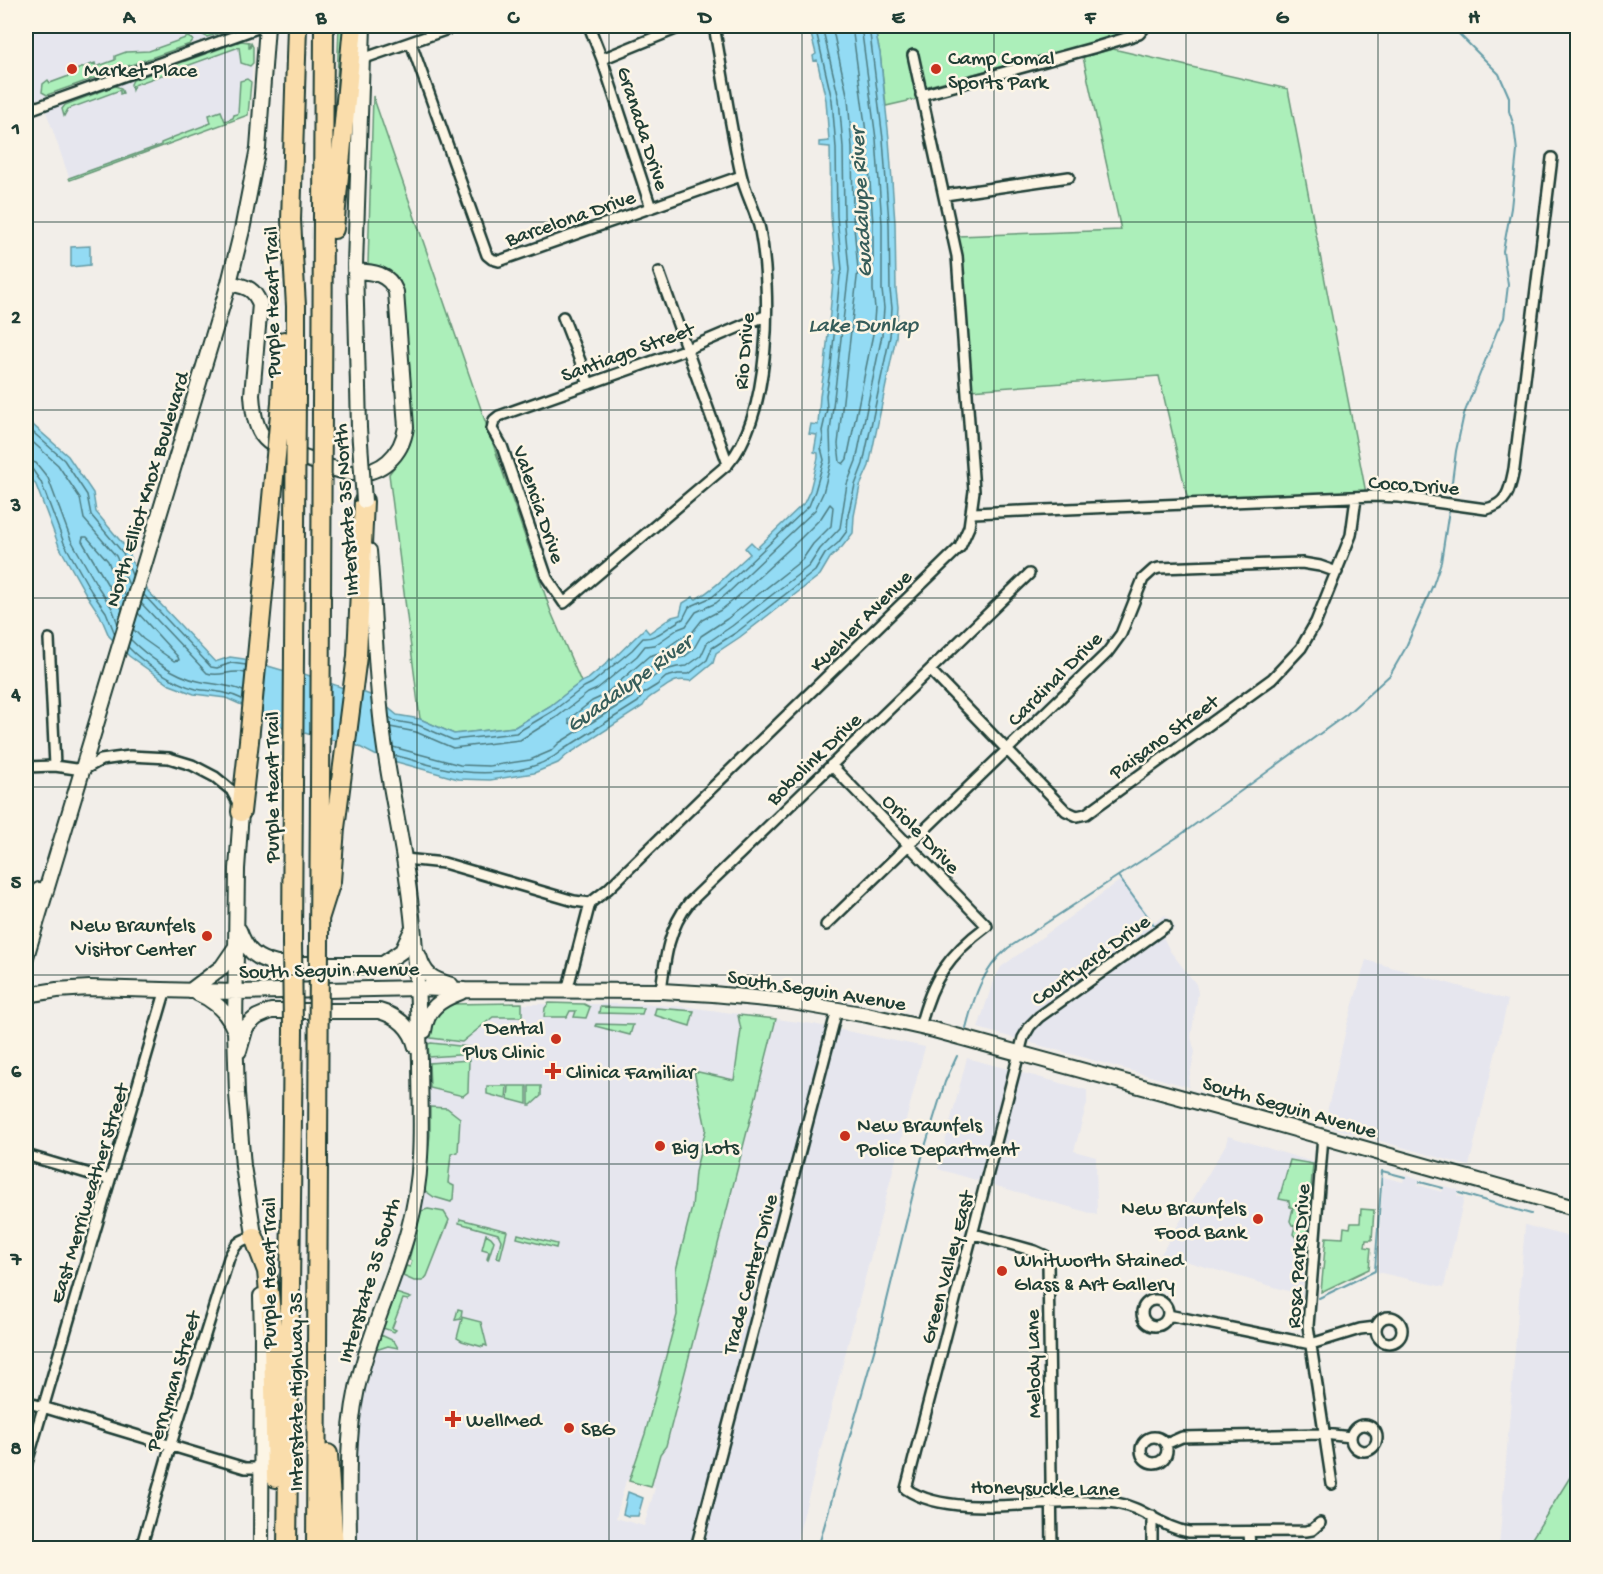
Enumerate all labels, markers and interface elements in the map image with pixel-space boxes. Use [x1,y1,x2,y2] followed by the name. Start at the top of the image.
[122,8,137,31] text: A
[315,8,327,31] text: B
[507,8,521,31] text: C
[696,8,712,31] text: D
[892,8,906,31] text: E
[1084,8,1097,31] text: F
[1276,8,1290,31] text: G
[1468,8,1480,31] text: H
[948,48,1055,97] place label: Camp Comal Sports Park
[84,60,198,85] place label: Market Place
[65,62,79,76] marker: Market Place
[929,62,943,76] marker: Camp Comal Sports Park
[609,64,673,195] street label: Granada Drive
[11,119,20,142] text: 1
[846,123,880,278] water label: Guadalupe River
[502,186,640,255] street label: Barcelona Drive
[261,226,288,379] street label: Purple Heart Trail
[11,308,21,331] text: 2
[731,311,762,391] street label: Rio Drive
[808,314,919,340] water label: Lake Dunlap
[558,318,701,390] street label: Santiago Street
[102,368,198,610] street label: North Elliot Knox Boulevard
[330,423,367,597] street label: Interstate 35 North
[505,442,569,568] street label: Valencia Drive
[1367,472,1461,503] street label: Coco Drive
[10,496,21,519] text: 3
[806,565,920,679] street label: Kuehler Avenue
[1004,627,1110,733] street label: Cardinal Drive
[562,628,702,740] water label: Guadalupe River
[10,685,21,708] text: 4
[1105,689,1227,787] street label: Paisano Street
[762,708,869,813] street label: Bobolink Drive
[262,711,287,864] street label: Purple Heart Trail
[875,790,965,882] street label: Oriole Drive
[11,873,22,896] text: 5
[1028,910,1157,1013] street label: Courtyard Drive
[70,915,197,964] place label: New Braunfels Visitor Center
[200,929,214,943] marker: New Braunfels Visitor Center
[239,958,421,987] street label: South Seguin Avenue
[725,966,909,1019] street label: South Seguin Avenue
[462,1018,545,1067] place label: Dental Plus Clinic
[549,1032,563,1046] marker: Dental Plus Clinic
[11,1062,22,1085] text: 6
[544,1062,562,1080] marker: Clinica Familiar
[566,1062,697,1087] place label: Clinica Familiar
[1199,1072,1380,1147] street label: South Seguin Avenue
[46,1079,137,1307] street label: East Merriweather Street
[856,1115,1021,1164] place label: New Braunfels Police Department
[838,1129,852,1143] marker: New Braunfels Police Department
[671,1137,740,1162] place label: Big Lots
[653,1139,667,1153] marker: Big Lots
[1283,1182,1318,1329] street label: Rosa Parks Drive
[917,1186,982,1347] street label: Green Valley East
[719,1191,786,1359] street label: Trade Center Drive
[334,1195,408,1367] street label: Interstate 35 South
[259,1197,284,1350] street label: Purple Heart Trail
[1121,1198,1249,1247] place label: New Braunfels Food Bank
[1251,1212,1265,1226] marker: New Braunfels Food Bank
[10,1250,23,1273] text: 7
[1014,1250,1185,1299] place label: Whitworth Stained Glass & Art Gallery
[995,1264,1009,1278] marker: Whitworth Stained Glass & Art Gallery
[286,1292,311,1492] street label: Interstate Highway 35
[142,1307,209,1456] street label: Perryman Street
[1022,1308,1049,1419] street label: Melody Lane
[444,1410,462,1428] marker: WellMed
[466,1410,543,1435] place label: WellMed
[581,1419,615,1444] place label: SBG
[562,1421,576,1435] marker: SBG
[11,1439,22,1462] text: 8
[970,1477,1121,1504] street label: Honeysuckle Lane

